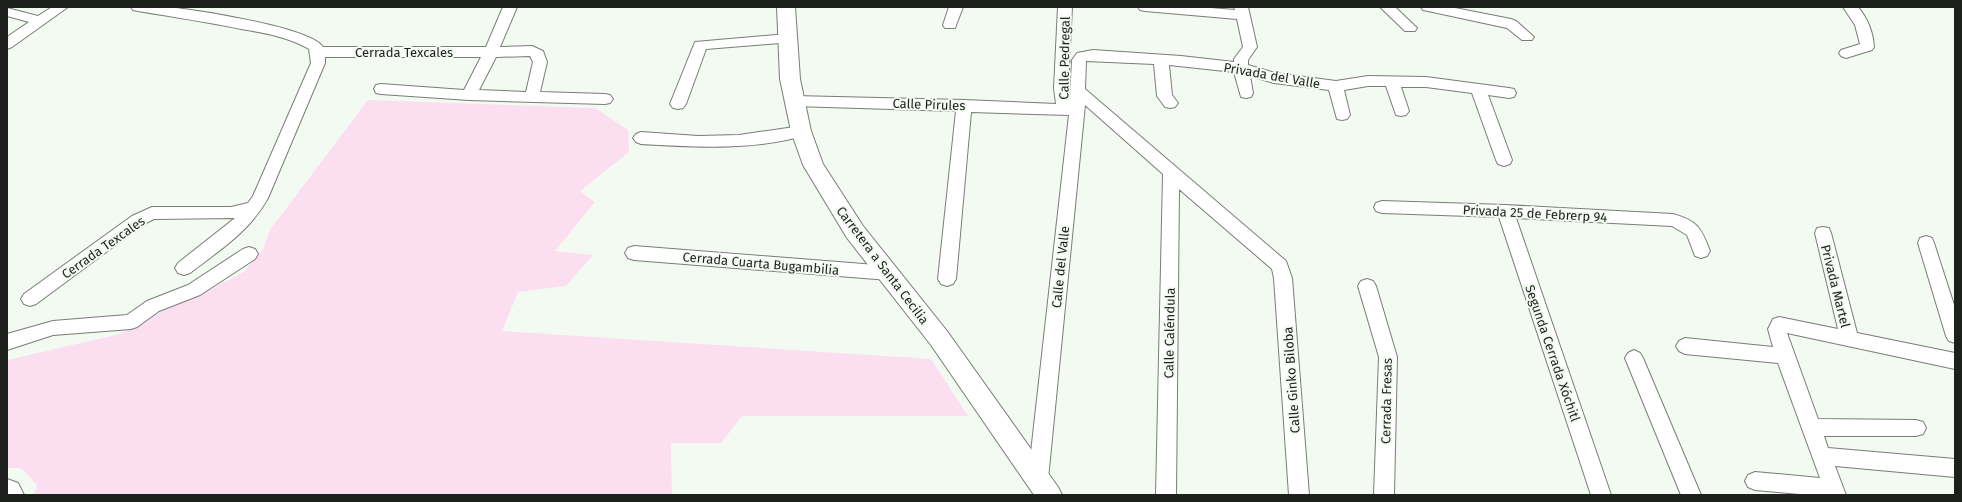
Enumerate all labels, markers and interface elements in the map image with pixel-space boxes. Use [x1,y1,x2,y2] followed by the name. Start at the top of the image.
[1056,16,1073,100] street label: Calle Pedregal
[355,45,453,60] street label: Cerrada Texcales
[1222,60,1321,91] street label: Privada del Valle
[892,96,966,113] street label: Calle Pirules
[1462,202,1608,225] street label: Privada 25 de Febrerp 94
[833,203,932,327] street label: Carretera a Santa Cecilia
[59,213,148,282] street label: Cerrada Texcales
[1049,225,1072,309] street label: Calle del Valle
[1818,243,1853,329] street label: Privada Martel
[682,249,840,278] street label: Cerrada Cuarta Bugambilia
[1522,283,1583,424] street label: Segunda Cerrada Xóchitl
[1161,287,1178,379] street label: Calle Caléndula
[1280,326,1303,434] street label: Calle Ginko Biloba
[1378,358,1395,444] street label: Cerrada Fresas

